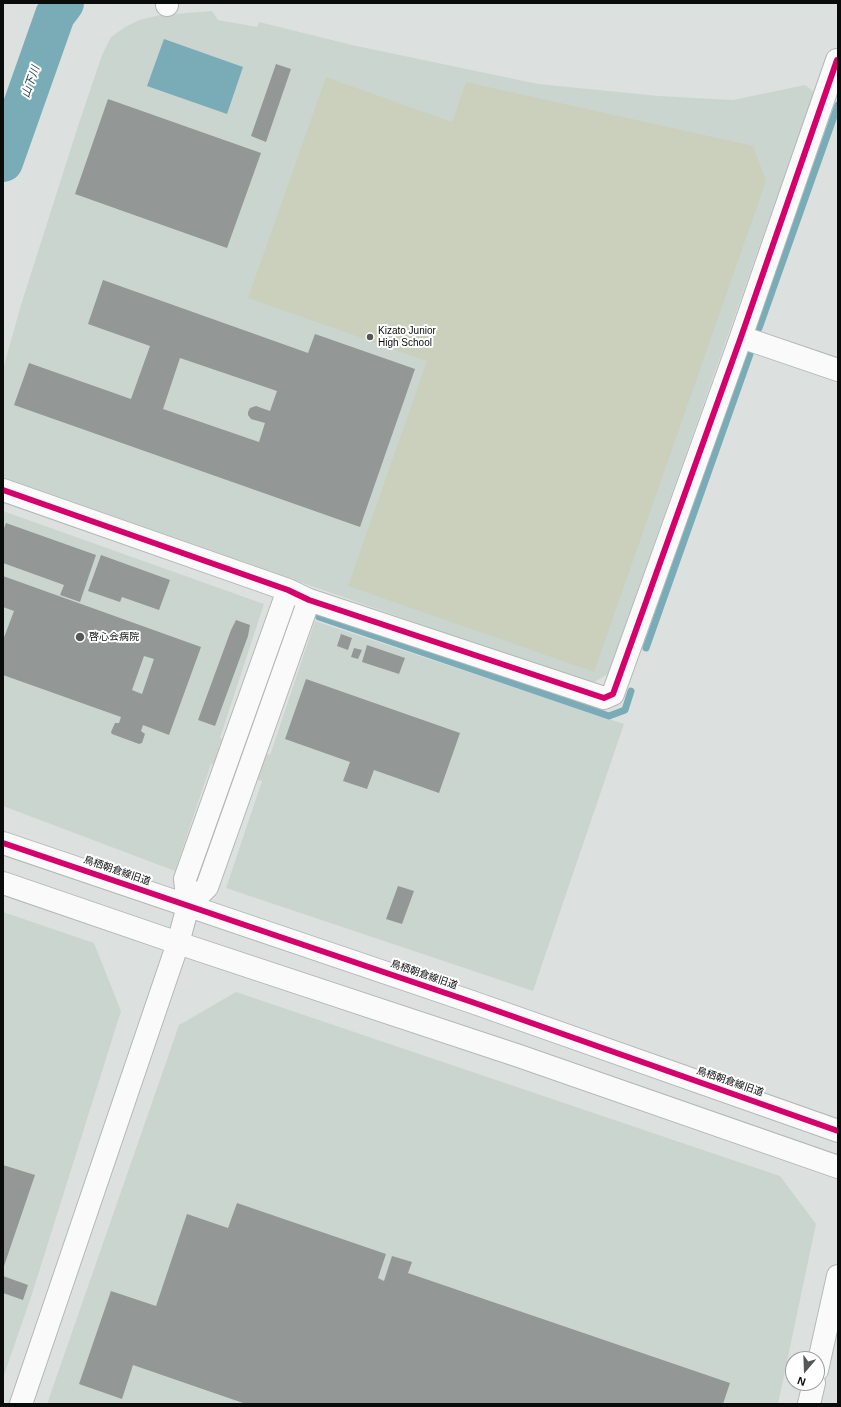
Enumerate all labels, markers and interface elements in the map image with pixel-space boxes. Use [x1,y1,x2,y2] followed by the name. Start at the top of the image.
[19,64,43,100] water label: 山下川
[378,325,436,348] place label: Kizato Junior High School
[365,332,375,342] marker: Kizato Junior High School
[74,631,86,643] marker: 啓心会病院
[89,631,139,643] place label: 啓心会病院
[82,854,152,888] street label: 鳥栖朝倉線旧道
[389,958,459,992] street label: 鳥栖朝倉線旧道
[695,1065,765,1099] street label: 鳥栖朝倉線旧道
[785,1351,825,1391] north arrow
[796,1374,807,1388] text: N

